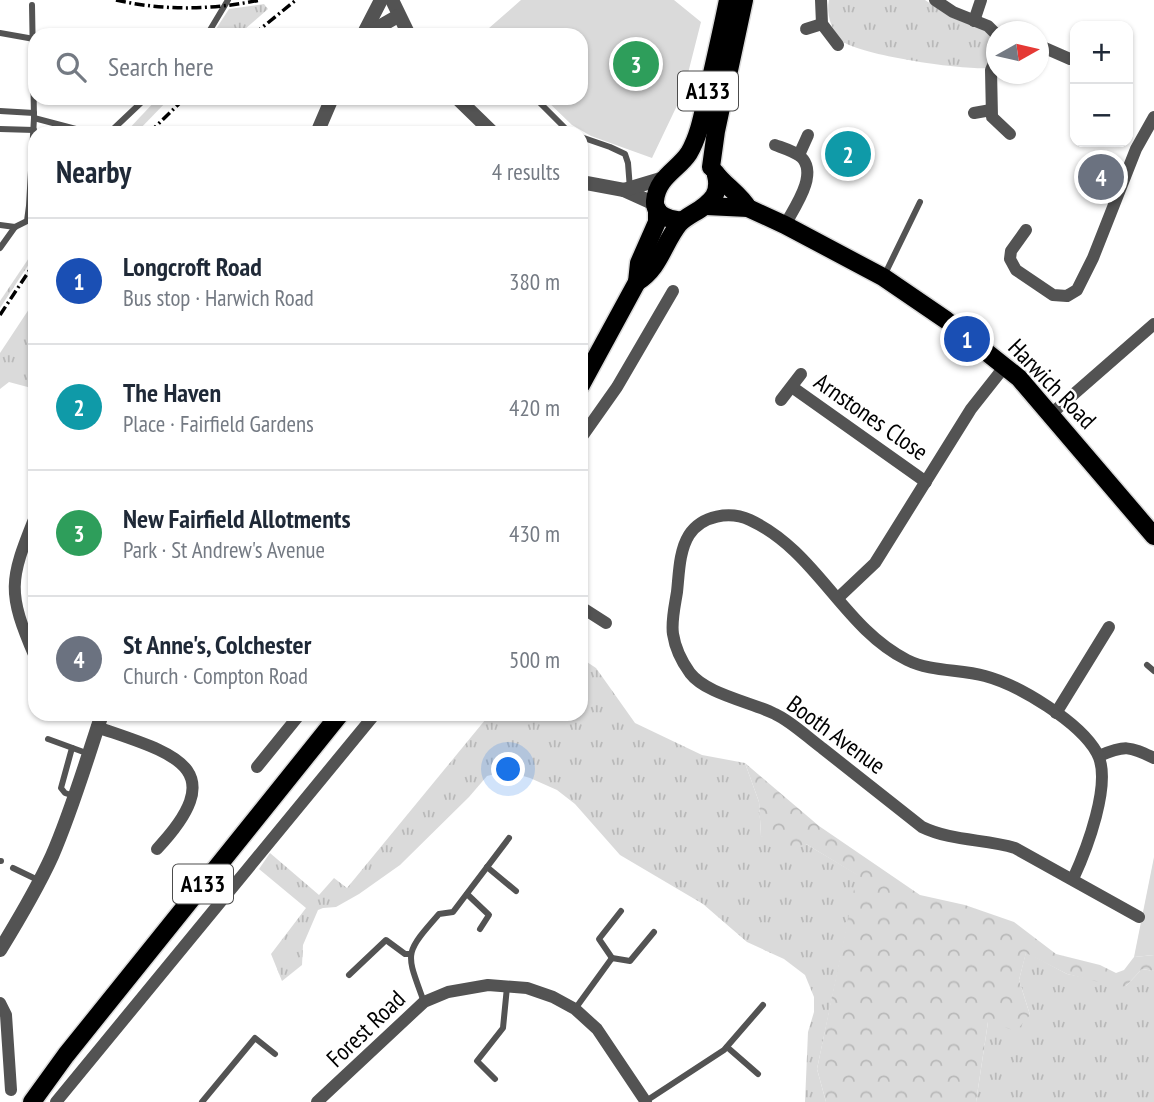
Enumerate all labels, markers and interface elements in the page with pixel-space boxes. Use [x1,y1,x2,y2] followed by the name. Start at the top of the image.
[986,21,1049,84] north arrow
[1070,21,1133,147] map controls
[1070,21,1133,84] button: +
[28,28,588,105] search box
[613,38,659,90] pin: 3
[52,48,90,86] icon: search
[108,50,214,83] text: Search here
[678,72,738,110] road number: A133
[1070,84,1133,147] button: −
[825,128,871,180] pin: 2
[1078,151,1124,203] pin: 4
[56,152,131,191] text: Nearby
[492,157,560,186] text: 4 results
[123,250,262,283] text: Longcroft Road
[74,267,85,296] text: 1
[509,267,560,296] text: 380 m
[123,283,314,312] text: Bus stop · Harwich Road
[944,313,990,365] pin: 1
[1002,332,1103,435] street label: Harwich Road
[808,366,934,467] street label: Arnstones Close
[123,376,221,409] text: The Haven
[74,393,85,422] text: 2
[509,393,560,422] text: 420 m
[123,409,314,438] text: Place · Fairfield Gardens
[123,502,351,535] text: New Fairfield Allotments
[74,519,85,548] text: 3
[509,519,560,548] text: 430 m
[123,535,325,564] text: Park · St Andrew's Avenue
[123,628,311,661] text: St Anne's, Colchester
[74,645,85,674] text: 4
[509,645,560,674] text: 500 m
[123,661,308,690] text: Church · Compton Road
[781,688,892,781] street label: Booth Avenue
[491,752,525,786] your location
[173,864,233,904] road number: A133
[320,984,411,1074] street label: Forest Road

